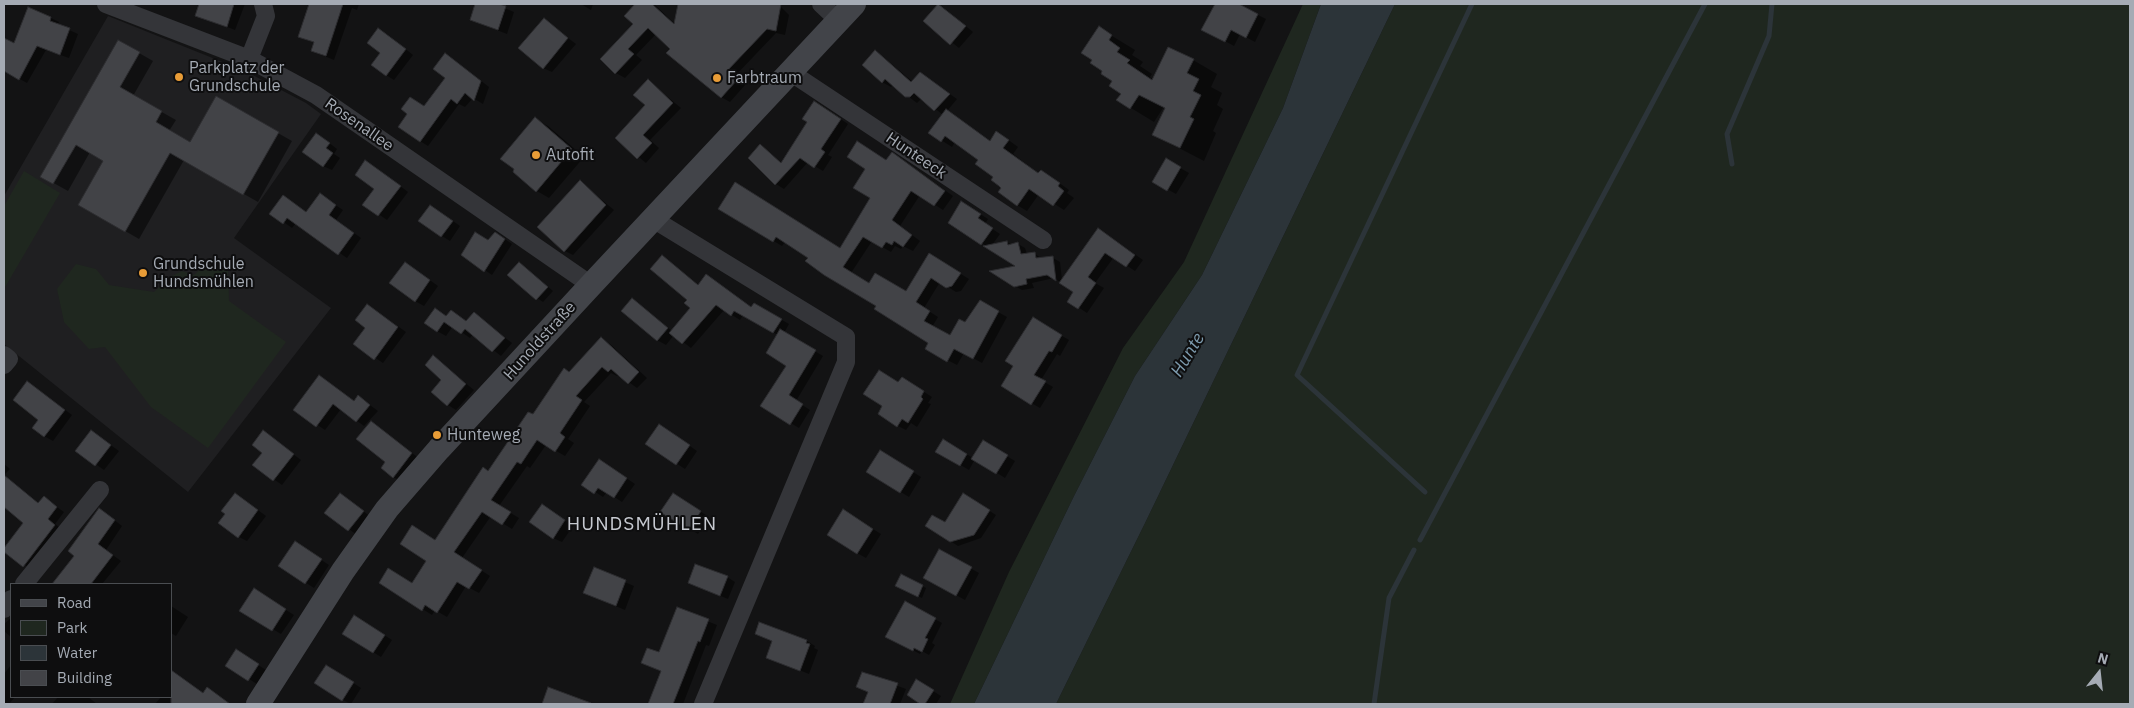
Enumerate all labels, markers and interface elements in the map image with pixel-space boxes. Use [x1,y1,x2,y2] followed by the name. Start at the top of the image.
[189,58,284,96] place label: Parkplatz der Grundschule
[727,68,802,88] place label: Farbtraum
[173,71,185,83] marker: Parkplatz der Grundschule
[711,72,723,84] marker: Farbtraum
[321,94,397,156] street label: Rosenallee
[882,129,950,183] street label: Hunteeck
[546,145,594,165] place label: Autofit
[530,149,542,161] marker: Autofit
[153,254,254,292] place label: Grundschule Hundsmühlen
[137,267,149,279] marker: Grundschule Hundsmühlen
[500,298,580,384] street label: Hunoldstraße
[1167,329,1209,381] water label: Hunte
[447,425,520,445] place label: Hunteweg
[431,429,443,441] marker: Hunteweg
[565,514,719,536] district label: HUNDSMÜHLEN
[10,583,172,698] legend
[57,593,92,612] text: Road
[57,618,87,637] text: Park
[57,643,97,662] text: Water
[2074,648,2124,698] north arrow
[2096,649,2110,669] text: N
[57,668,112,687] text: Building

